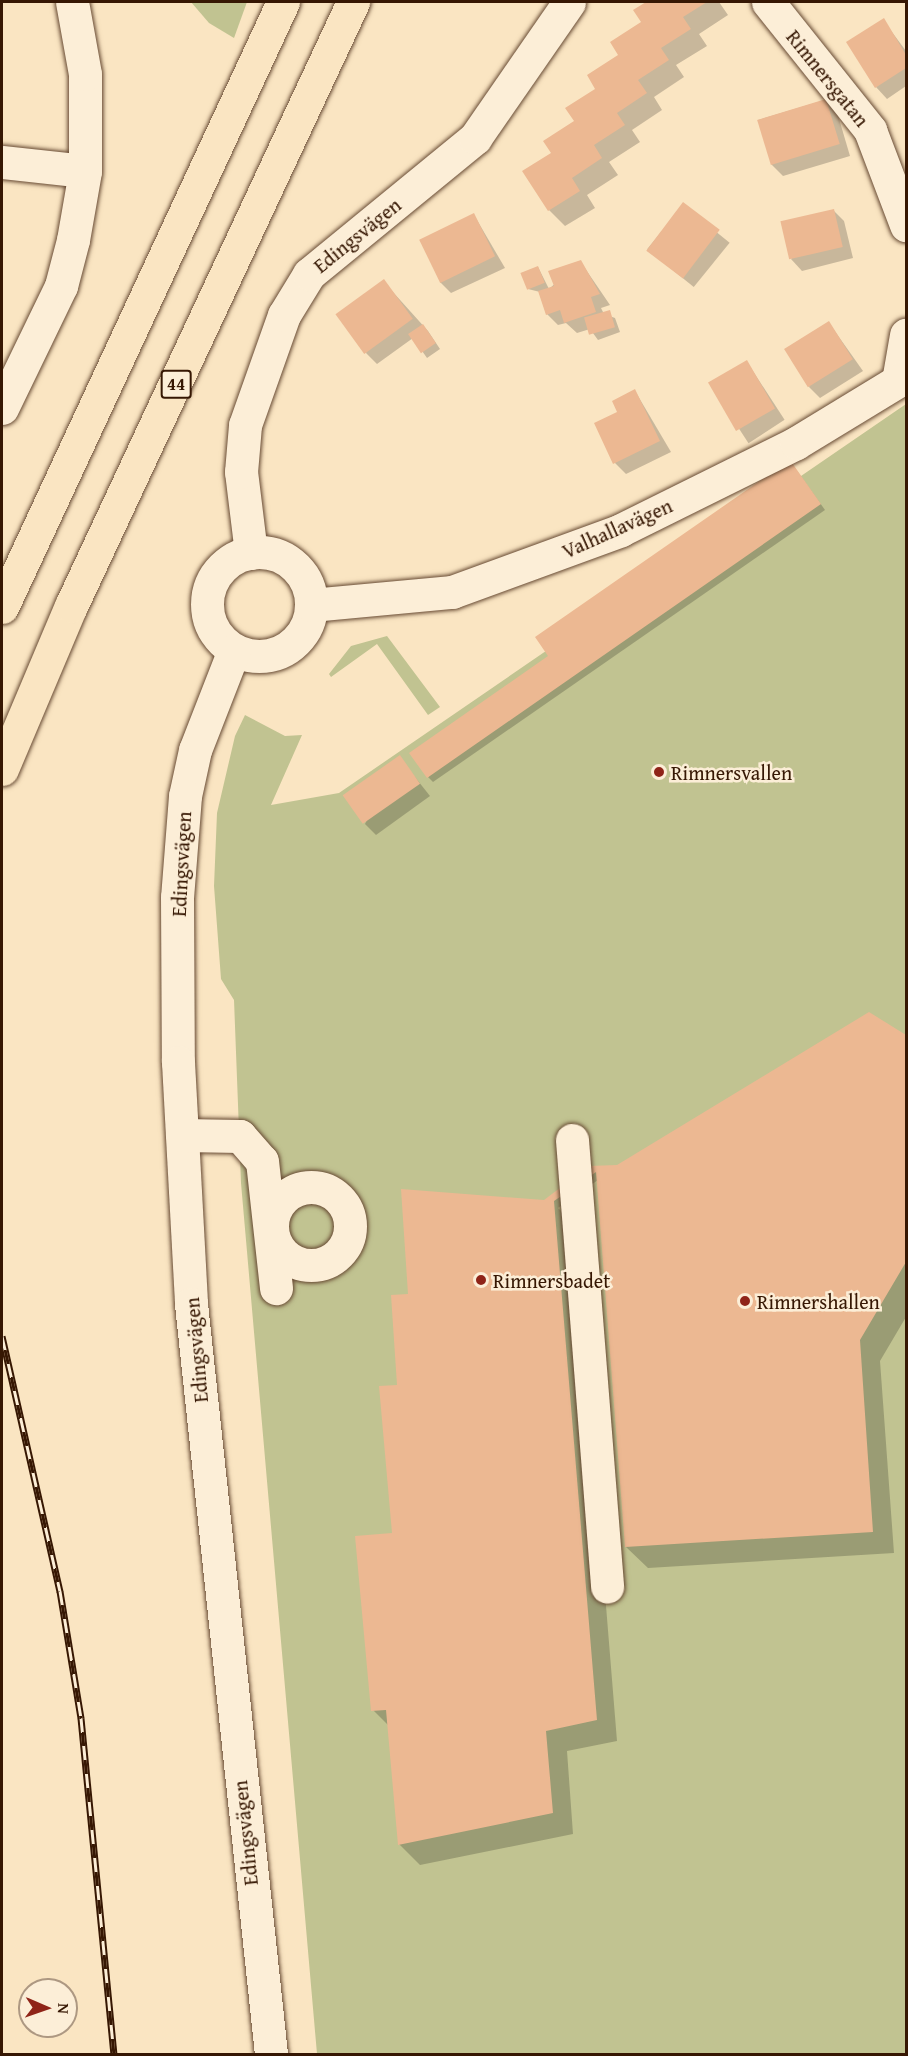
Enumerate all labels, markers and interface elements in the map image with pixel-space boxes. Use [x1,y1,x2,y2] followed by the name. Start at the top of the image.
[782,25,874,131] street label: Rimnersgatan
[308,192,406,278] street label: Edingsvägen
[160,369,192,399] road number: 44
[558,493,676,563] street label: Valhallavägen
[671,760,792,784] place label: Rimnersvallen
[652,765,666,779] marker: Rimnersvallen
[166,811,196,917] street label: Edingsvägen
[493,1268,610,1292] place label: Rimnersbadet
[474,1273,488,1287] marker: Rimnersbadet
[757,1289,880,1313] place label: Rimnershallen
[738,1294,752,1308] marker: Rimnershallen
[179,1296,213,1404] street label: Edingsvägen
[228,1779,262,1887] street label: Edingsvägen
[18,1978,78,2038] north arrow
[52,2003,76,2014] text: N

